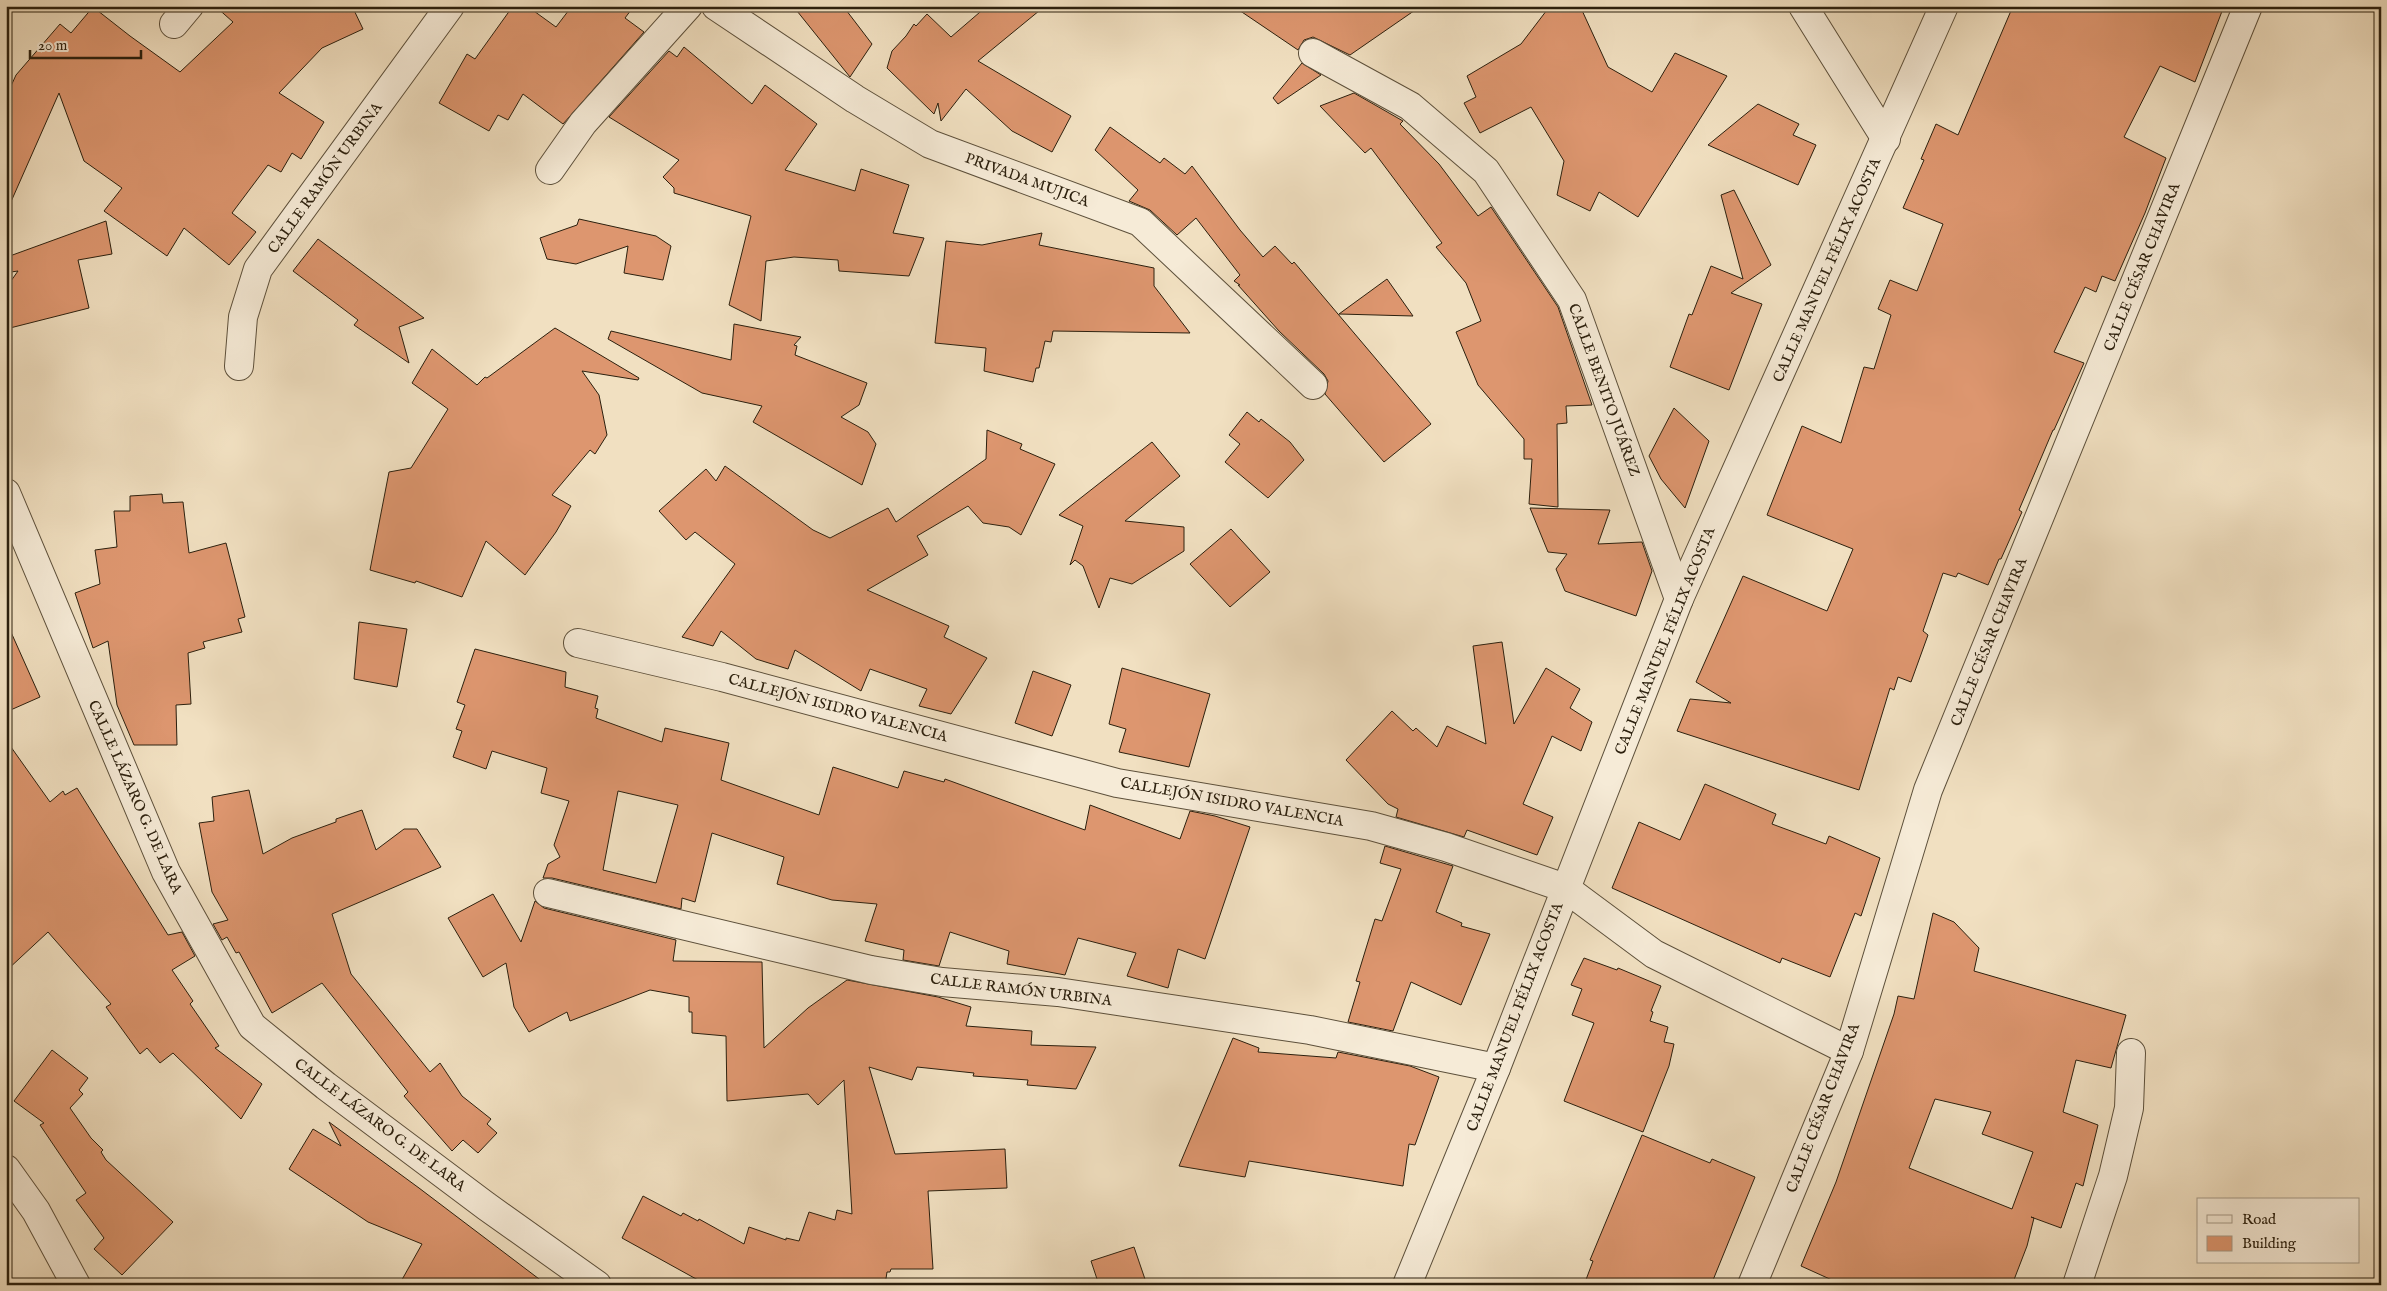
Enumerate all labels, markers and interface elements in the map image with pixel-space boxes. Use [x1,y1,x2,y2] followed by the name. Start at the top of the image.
[30,28,141,60] scale bar
[38,36,68,55] text: 20 m
[264,98,387,258] street label: CALLE RAMÓN URBINA
[962,149,1093,212] street label: PRIVADA MUJICA
[1769,154,1886,385] street label: CALLE MANUEL FÉLIX ACOSTA
[2099,179,2185,354] street label: CALLE CÉSAR CHAVIRA
[1564,301,1644,480] street label: CALLE BENITO JUÁREZ
[1611,524,1720,758] street label: CALLE MANUEL FÉLIX ACOSTA
[1946,554,2032,729] street label: CALLE CÉSAR CHAVIRA
[726,670,951,747] street label: CALLEJÓN ISIDRO VALENCIA
[84,697,187,898] street label: CALLE LÁZARO G. DE LARA
[1119,773,1346,831] street label: CALLEJÓN ISIDRO VALENCIA
[1462,899,1568,1134] street label: CALLE MANUEL FÉLIX ACOSTA
[929,969,1114,1011] street label: CALLE RAMÓN URBINA
[1782,1020,1864,1195] street label: CALLE CÉSAR CHAVIRA
[290,1054,470,1196] street label: CALLE LÁZARO G. DE LARA
[2197,1198,2360,1264] legend
[2242,1210,2277,1229] text: Road
[2242,1234,2297,1253] text: Building

